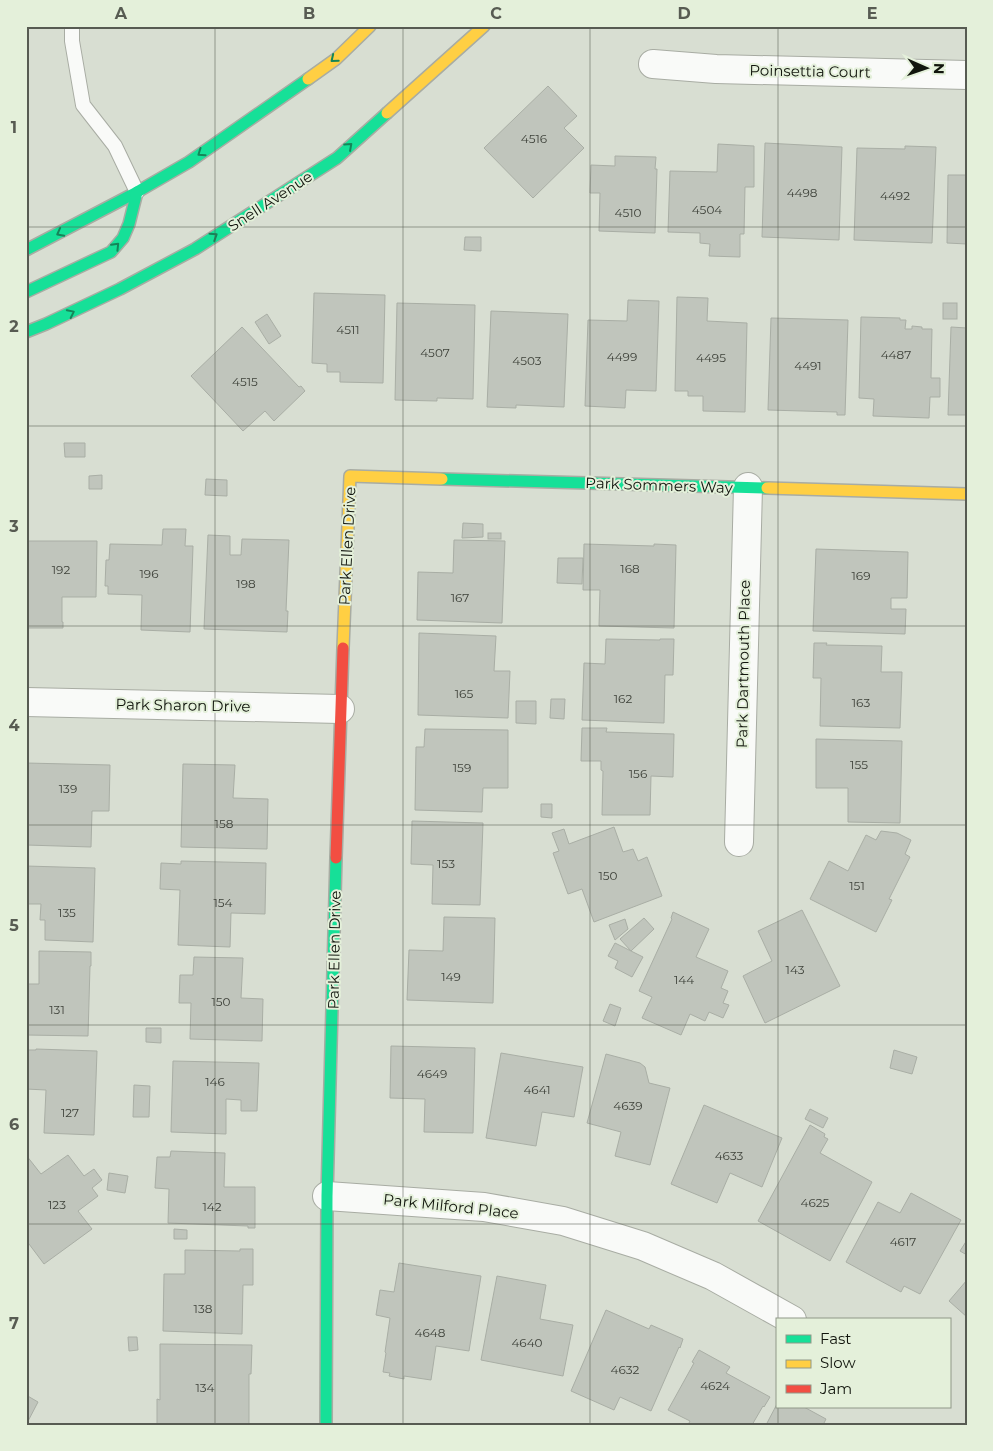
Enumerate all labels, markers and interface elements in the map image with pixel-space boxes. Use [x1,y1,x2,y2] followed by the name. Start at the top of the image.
[114,4,128,23] text: A
[303,4,315,23] text: B
[490,4,502,23] text: C
[677,4,691,23] text: D
[867,4,877,23] text: E
[900,42,950,92] north arrow
[331,54,340,62] one-way arrow
[749,60,871,82] street label: Poinsettia Court
[930,62,948,74] text: N
[11,118,17,137] text: 1
[521,131,547,146] house number: 4516
[344,143,353,152] one-way arrow
[197,147,207,156] one-way arrow
[224,167,316,235] street label: Snell Avenue
[787,185,818,200] house number: 4498
[880,188,910,203] house number: 4492
[692,202,722,217] house number: 4504
[615,205,642,220] house number: 4510
[56,227,65,237] one-way arrow
[209,233,218,243] one-way arrow
[110,242,119,251] one-way arrow
[66,308,75,319] one-way arrow
[9,317,19,336] text: 2
[336,322,360,337] house number: 4511
[420,345,450,360] house number: 4507
[881,347,911,362] house number: 4487
[607,349,637,364] house number: 4499
[696,350,726,365] house number: 4495
[512,353,542,368] house number: 4503
[794,358,822,373] house number: 4491
[232,374,258,389] house number: 4515
[585,473,734,497] street label: Park Sommers Way
[334,486,360,606] street label: Park Ellen Drive
[8,517,19,536] text: 3
[620,561,640,576] house number: 168
[52,562,70,577] house number: 192
[140,566,158,581] house number: 196
[852,568,870,583] house number: 169
[236,576,256,591] house number: 198
[732,580,754,748] street label: Park Dartmouth Place
[451,590,469,605] house number: 167
[455,686,473,701] house number: 165
[614,691,632,706] house number: 162
[115,694,251,716] street label: Park Sharon Drive
[852,695,870,710] house number: 163
[8,716,20,735] text: 4
[850,757,868,772] house number: 155
[453,760,471,775] house number: 159
[629,766,647,781] house number: 156
[59,781,77,796] house number: 139
[215,816,234,831] house number: 158
[437,856,455,871] house number: 153
[598,868,618,883] house number: 150
[849,878,865,893] house number: 151
[323,890,345,1010] street label: Park Ellen Drive
[213,895,233,910] house number: 154
[58,905,76,920] house number: 135
[9,916,19,935] text: 5
[786,962,805,977] house number: 143
[441,969,461,984] house number: 149
[674,972,694,987] house number: 144
[211,994,231,1009] house number: 150
[49,1002,65,1017] house number: 131
[417,1066,447,1081] house number: 4649
[205,1074,225,1089] house number: 146
[523,1082,551,1097] house number: 4641
[613,1098,643,1113] house number: 4639
[61,1105,79,1120] house number: 127
[9,1115,19,1134] text: 6
[715,1148,744,1163] house number: 4633
[382,1189,520,1223] street label: Park Milford Place
[801,1195,830,1210] house number: 4625
[48,1197,66,1212] house number: 123
[202,1199,222,1214] house number: 142
[890,1234,916,1249] house number: 4617
[194,1301,213,1316] house number: 138
[9,1314,19,1333] text: 7
[776,1318,950,1408] legend
[415,1325,446,1340] house number: 4648
[820,1329,851,1348] text: Fast
[511,1335,543,1350] house number: 4640
[820,1353,856,1372] text: Slow
[611,1362,640,1377] house number: 4632
[700,1378,730,1393] house number: 4624
[819,1379,852,1398] text: Jam
[195,1380,215,1395] house number: 134

